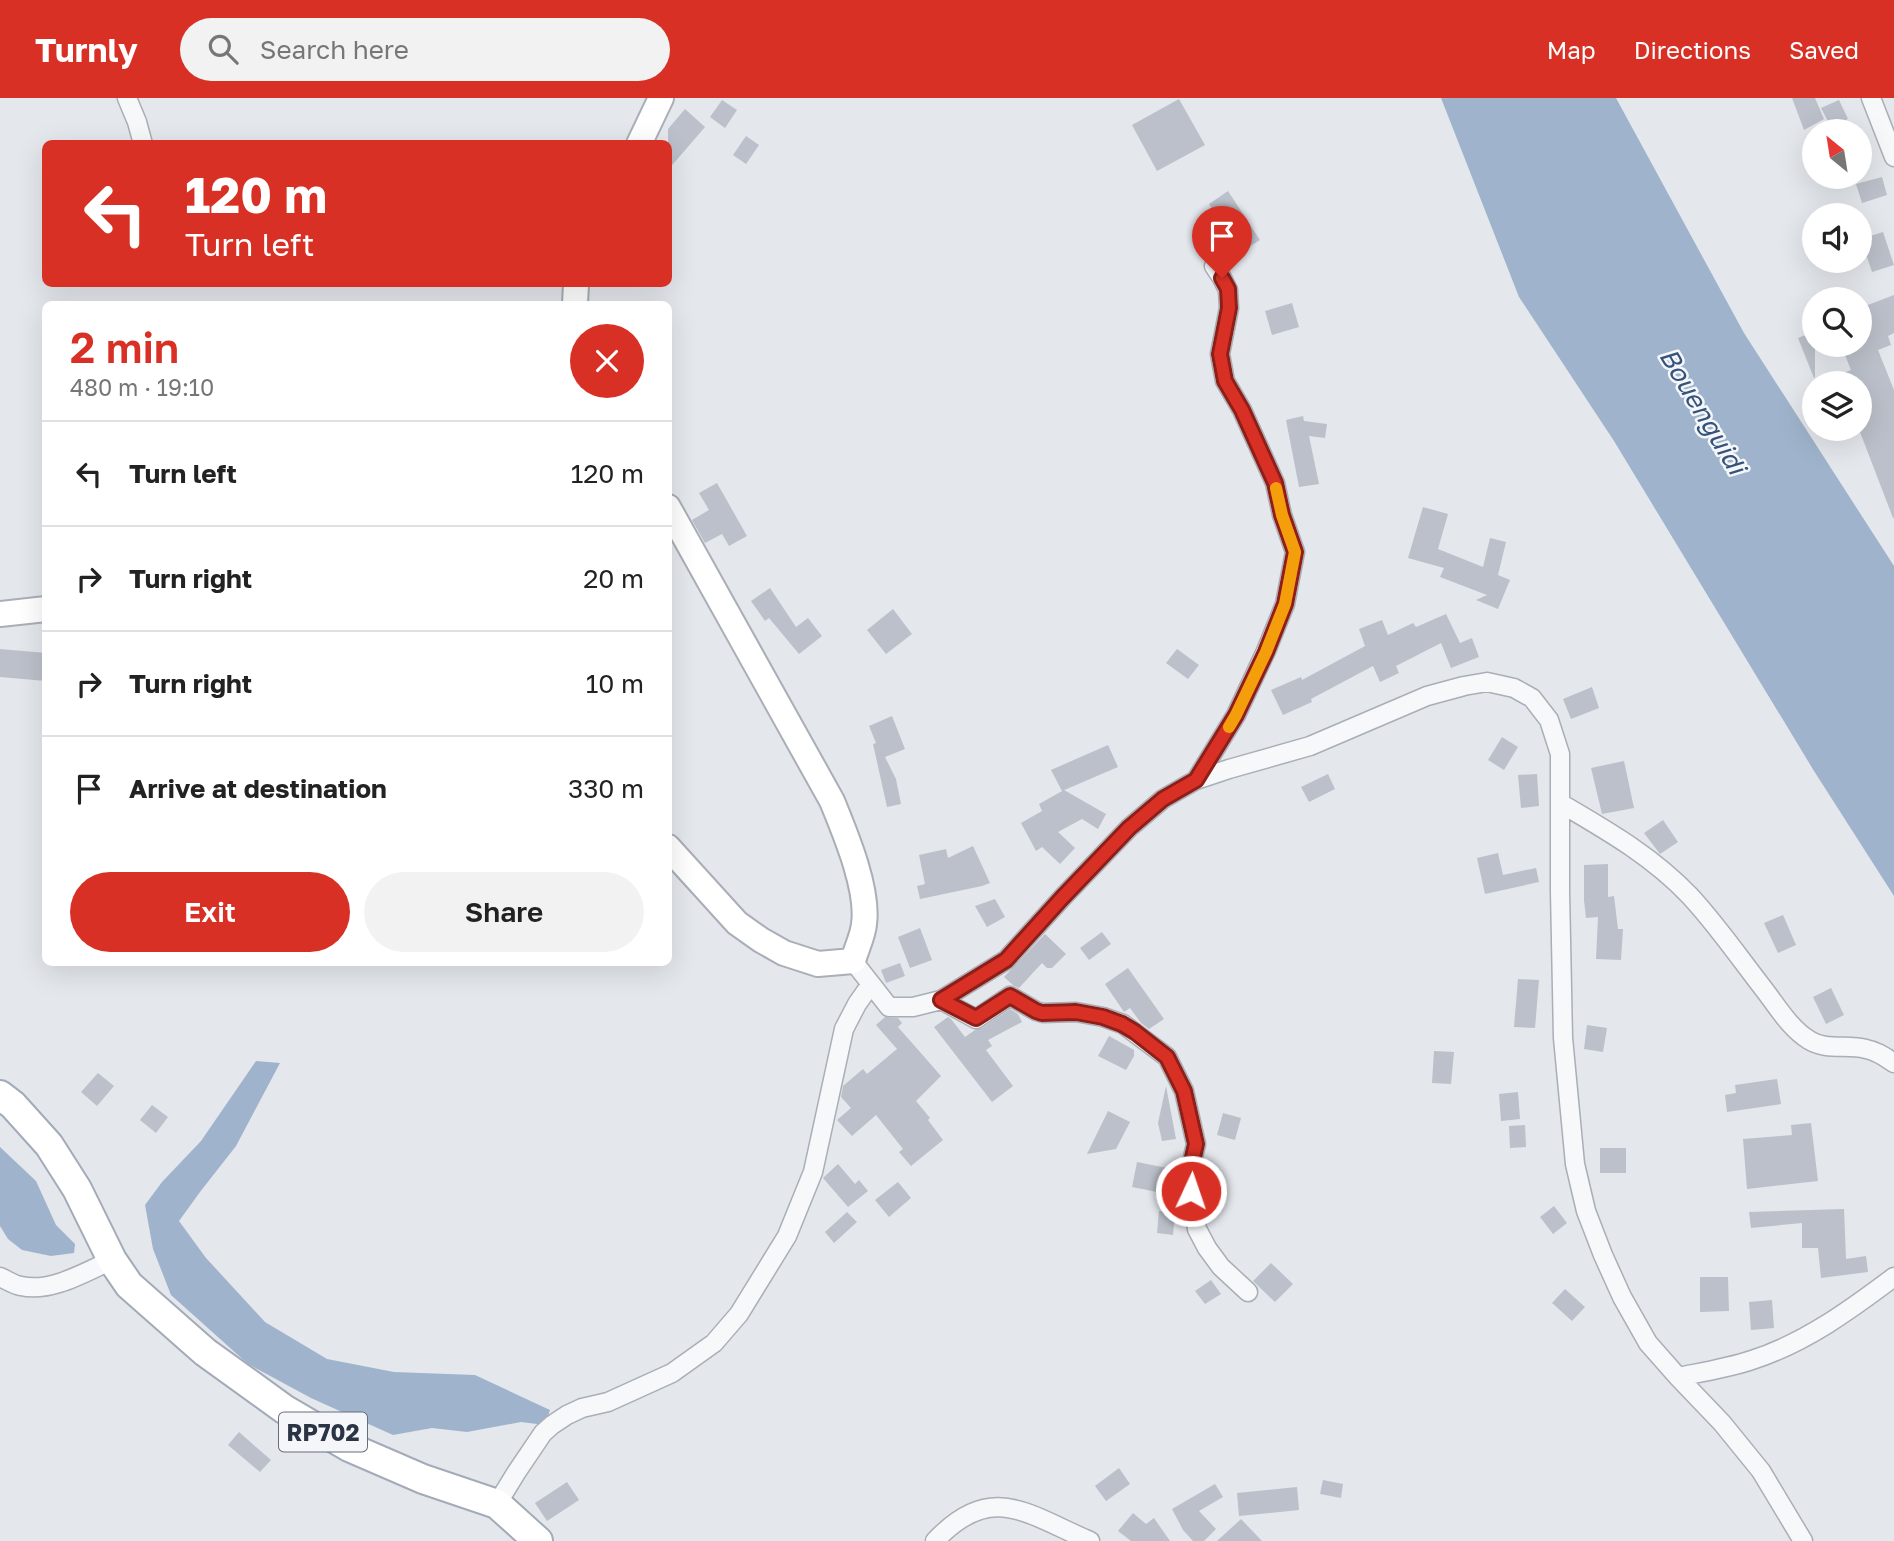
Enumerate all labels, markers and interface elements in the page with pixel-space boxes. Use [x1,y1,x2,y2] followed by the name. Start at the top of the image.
[180,18,670,81] search box
[35,30,138,69] text: Turnly
[204,30,242,68] icon: search
[260,34,409,65] text: Search here
[1547,35,1596,64] text: Map
[1634,35,1751,64] text: Directions
[1789,35,1859,64] text: Saved
[1802,119,1872,189] north arrow
[1802,119,1872,441] map controls
[185,165,327,224] text: 120 m
[70,168,161,259] icon: left
[1802,203,1872,273] button: sound
[1192,206,1252,278] pin
[1203,217,1241,255] icon: arrive
[185,225,314,263] text: Turn left
[1802,287,1872,357] button: search
[70,322,179,372] text: 2 min
[570,324,644,398] button: close
[1653,342,1754,482] water label: Bouenguidi
[1802,371,1872,441] button: layers
[70,373,214,401] text: 480 m · 19:10
[70,455,108,493] icon: left
[129,458,237,489] text: Turn left
[571,458,644,489] text: 120 m
[70,560,108,598] icon: right
[129,563,252,594] text: Turn right
[583,563,644,594] text: 20 m
[70,665,108,703] icon: right
[129,668,252,699] text: Turn right
[586,668,644,699] text: 10 m
[70,770,108,808] icon: arrive
[129,773,387,804] text: Arrive at destination
[568,773,644,804] text: 330 m
[70,872,350,952] button: Exit
[364,872,644,952] button: Share
[1154,1154,1228,1228] position arrow
[279,1413,367,1452] road number: RP702

